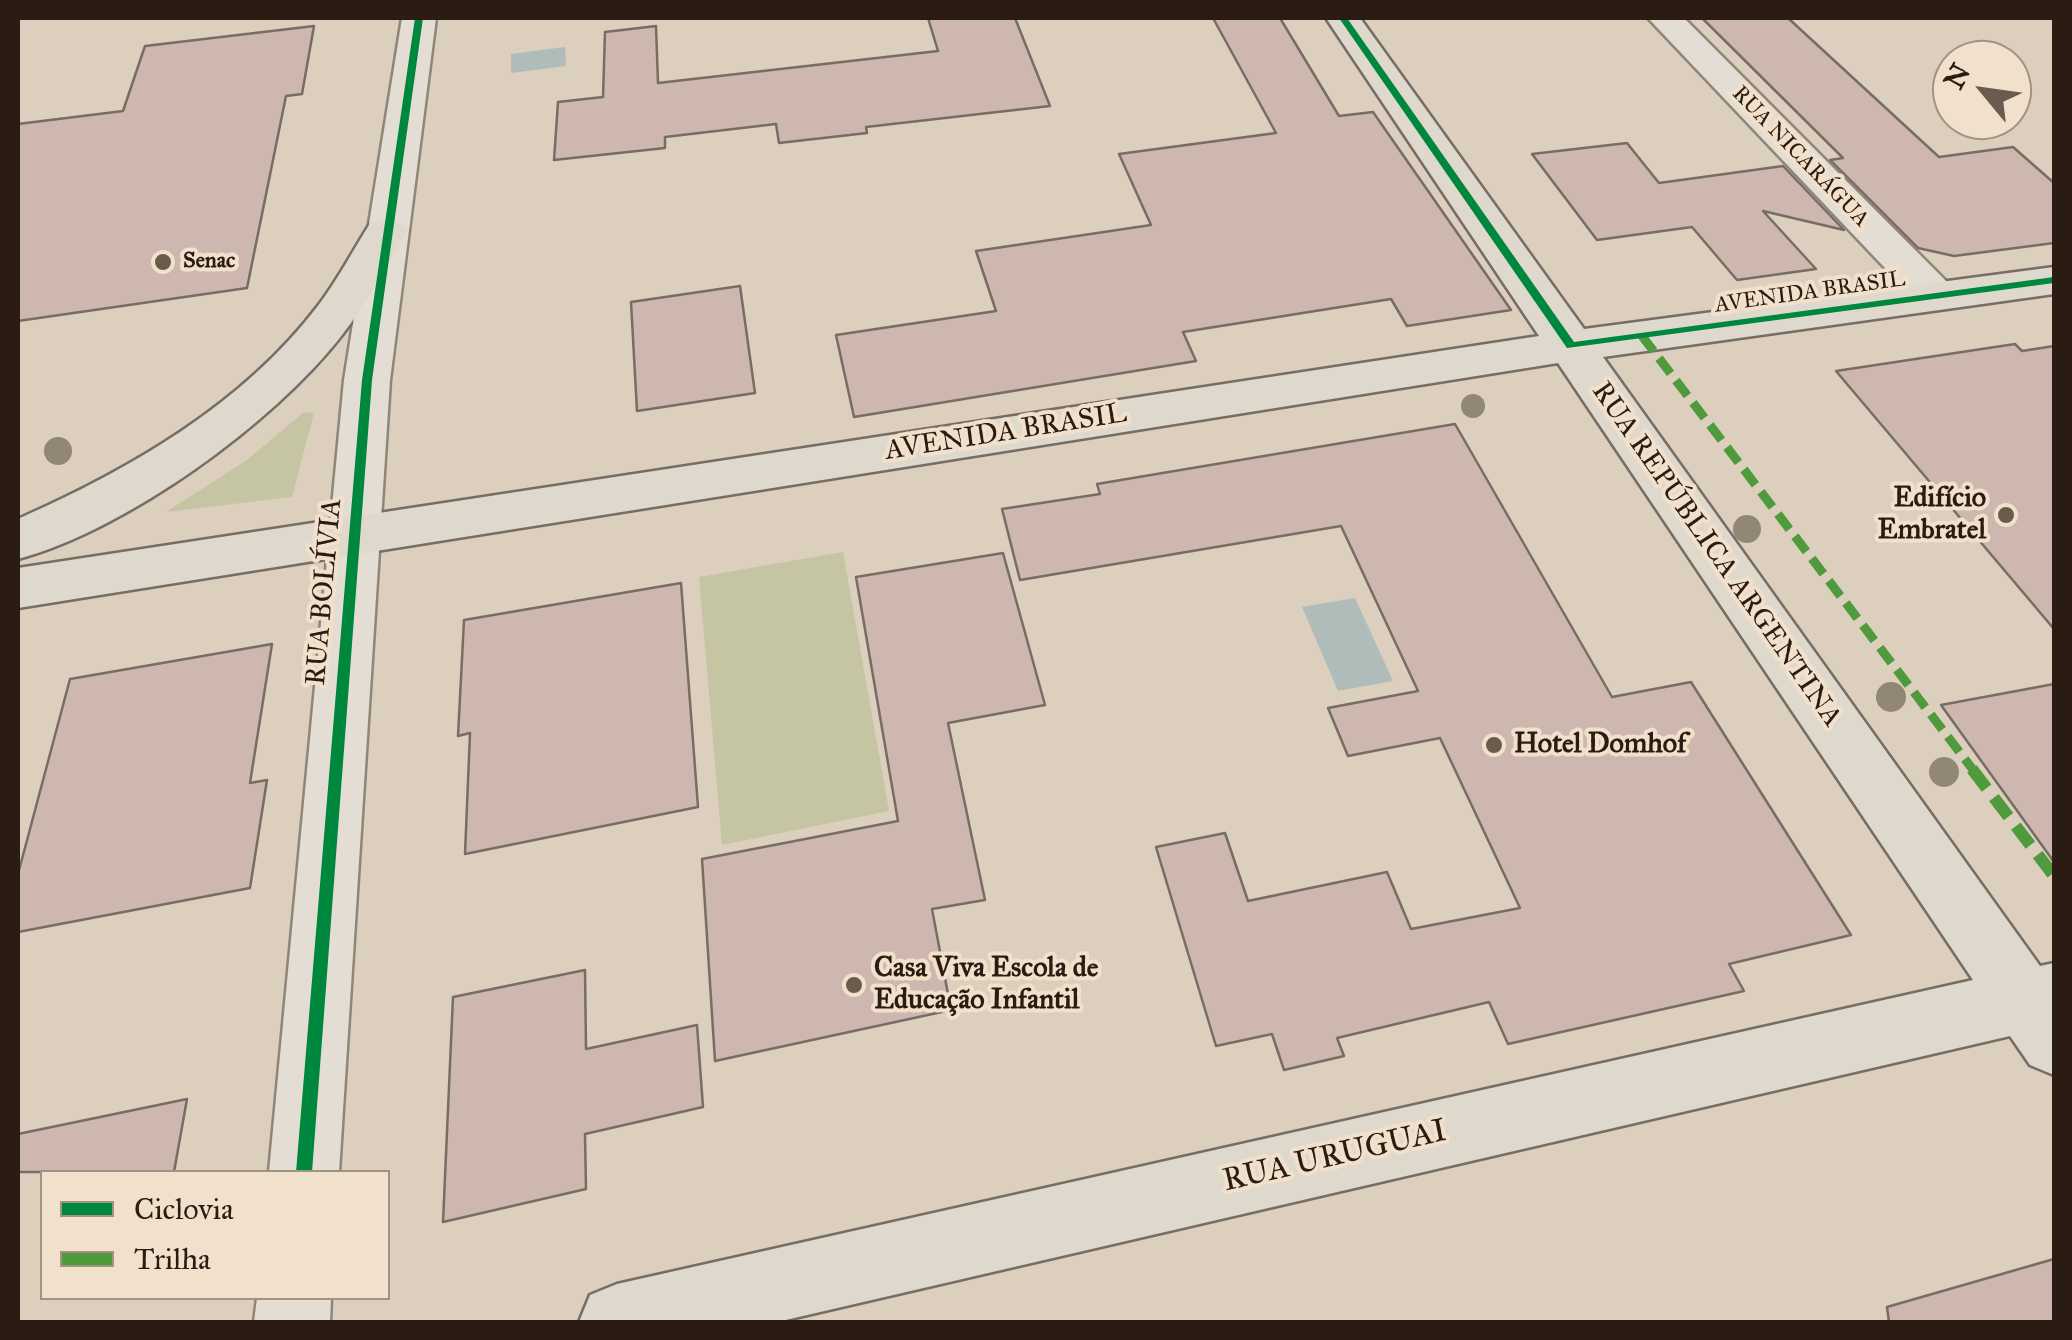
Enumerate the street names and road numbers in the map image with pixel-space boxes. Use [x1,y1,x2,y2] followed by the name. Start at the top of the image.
[1726,81,1874,233] street label: RUA NICARÁGUA
[1713,267,1907,319] street label: AVENIDA BRASIL
[1584,376,1848,734] street label: RUA REPÚBLICA ARGENTINA
[883,397,1129,469] street label: AVENIDA BRASIL
[300,497,350,687] street label: RUA BOLÍVIA
[1219,1113,1451,1201] street label: RUA URUGUAI

